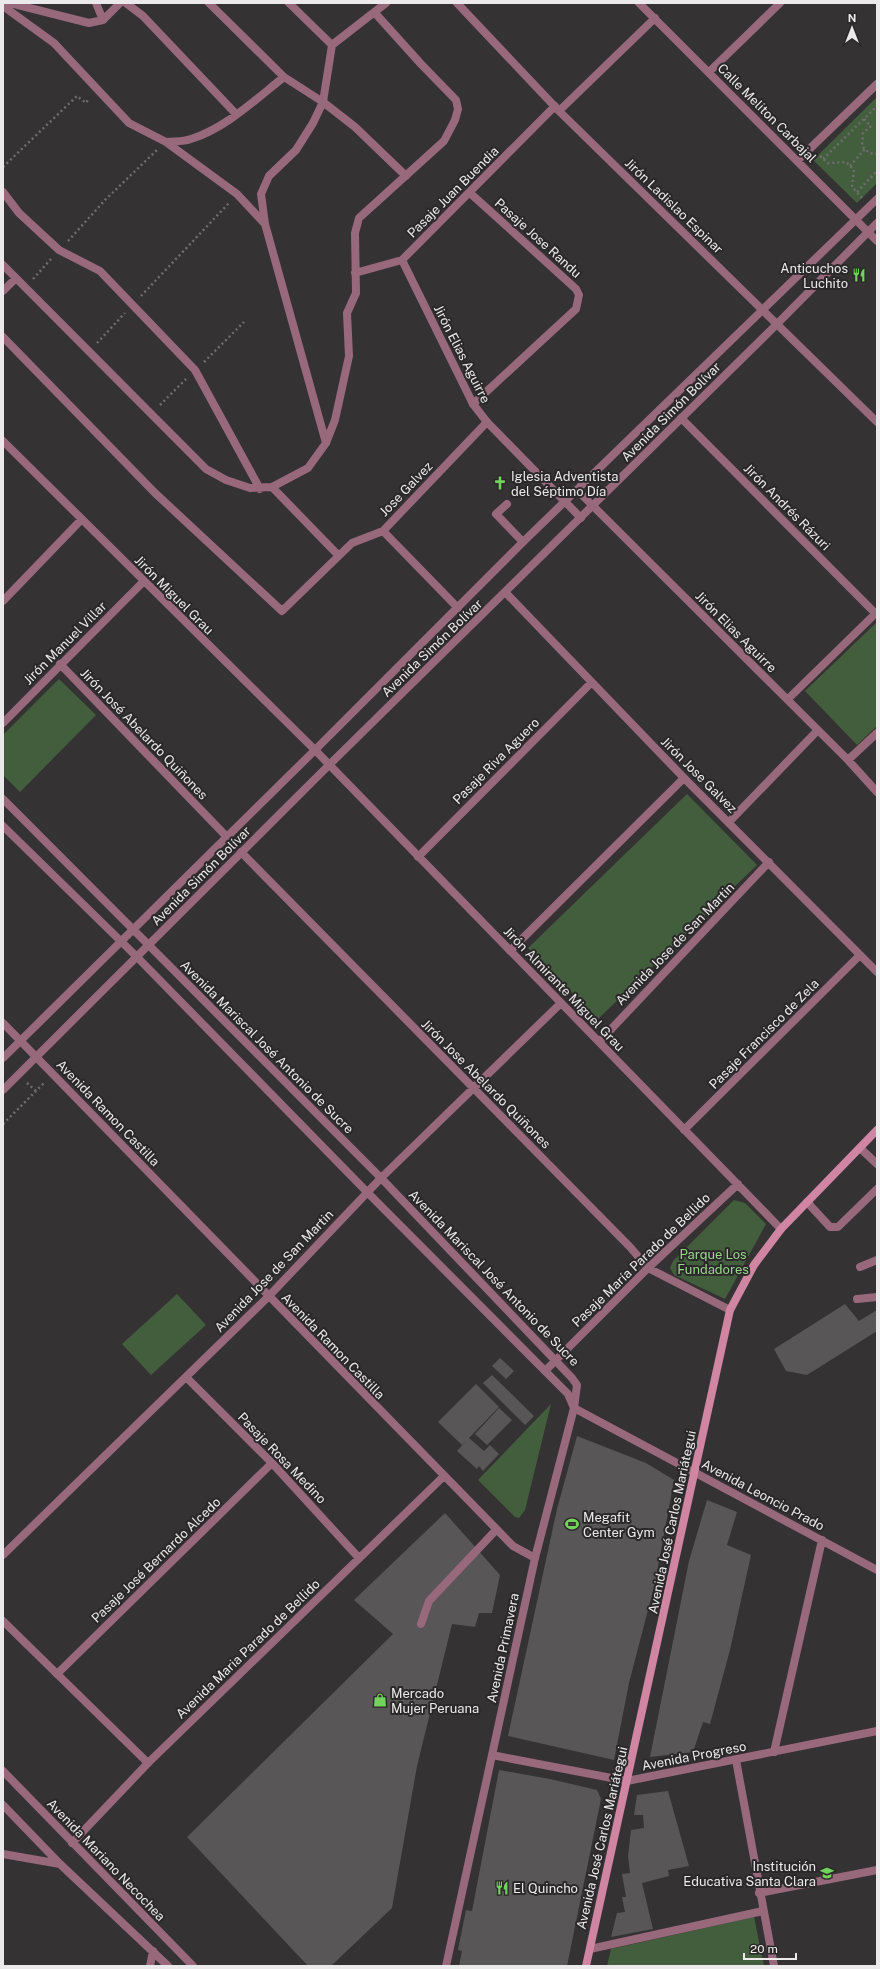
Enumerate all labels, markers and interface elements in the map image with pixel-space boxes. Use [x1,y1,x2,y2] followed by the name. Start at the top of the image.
[832,8,872,48] north arrow
[848,12,856,24] text: N
[715,61,819,165] street label: Calle Meliton Carbajal
[404,143,502,241] street label: Pasaje Juan Buendia
[622,155,726,257] street label: Jirón Ladislao Espinar
[492,195,584,281] street label: Pasaje Jose Randu
[780,261,848,291] place label: Anticuchos Luchito
[851,267,867,283] restaurant icon: Anticuchos Luchito
[431,302,493,406] street label: Jirón Elias Aguirre
[618,359,724,465] street label: Avenida Simón Bolívar
[376,459,436,519] street label: Jose Galvez
[741,461,833,553] street label: Jirón Andrés Rázuri
[511,469,619,499] place label: Iglesia Adventista del Séptimo Día
[492,475,508,491] church icon: Iglesia Adventista del Séptimo Día
[132,553,216,637] street label: Jirón Miguel Grau
[692,588,780,676] street label: Jirón Elias Aguirre
[379,596,485,700] street label: Avenida Simón Bolívar
[20,598,110,688] street label: Jirón Manuel Villar
[77,665,211,803] street label: Jirón José Abelardo Quiñones
[450,715,542,807] street label: Pasaje Riva Aguero
[658,734,740,816] street label: Jirón Jose Galvez
[148,823,254,929] street label: Avenida Simón Bolívar
[613,880,737,1008] street label: Avenida Jose de San Martin
[500,924,628,1054] street label: Jirón Almirante Miguel Grau
[177,957,357,1137] street label: Avenida Mariscal José Antonio de Sucre
[706,976,822,1092] street label: Pasaje Francisco de Zela
[418,1016,554,1152] street label: Jirón Jose Abelardo Quiñones
[53,1057,163,1169] street label: Avenida Ramon Castilla
[406,1187,582,1369] street label: Avenida Mariscal José Antonio de Sucre
[569,1190,713,1330] street label: Pasaje María Parado de Bellido
[212,1207,336,1335] street label: Avenida Jose de San Martin
[677,1247,749,1277] park label: Parque Los Fundadores
[278,1290,388,1402] street label: Avenida Ramon Castilla
[235,1409,329,1507] street label: Pasaje Rosa Medino
[645,1429,699,1615] street label: Avenida José Carlos Mariátegui
[699,1456,827,1534] street label: Avenida Leoncio Prado
[88,1494,224,1626] street label: Pasaje José Bernardo Alcedo
[583,1510,655,1540] place label: Megafit Center Gym
[564,1516,580,1532] sports icon: Megafit Center Gym
[173,1576,323,1722] street label: Avenida Maria Parado de Bellido
[484,1592,522,1704] street label: Avenida Primavera
[391,1686,479,1716] place label: Mercado Mujer Peruana
[372,1692,388,1708] shop icon: Mercado Mujer Peruana
[641,1739,747,1773] street label: Avenida Progreso
[574,1745,630,1931] street label: Avenida José Carlos Mariátegui
[44,1796,168,1924] street label: Avenida Mariano Necochea
[683,1859,816,1889] place label: Institución Educativa Santa Clara
[819,1865,835,1881] school or university icon: Institución Educativa Santa Clara
[494,1880,510,1896] restaurant icon: El Quincho
[513,1881,578,1896] place label: El Quincho
[744,1935,796,1961] scale bar
[750,1942,778,1956] text: 20 m

